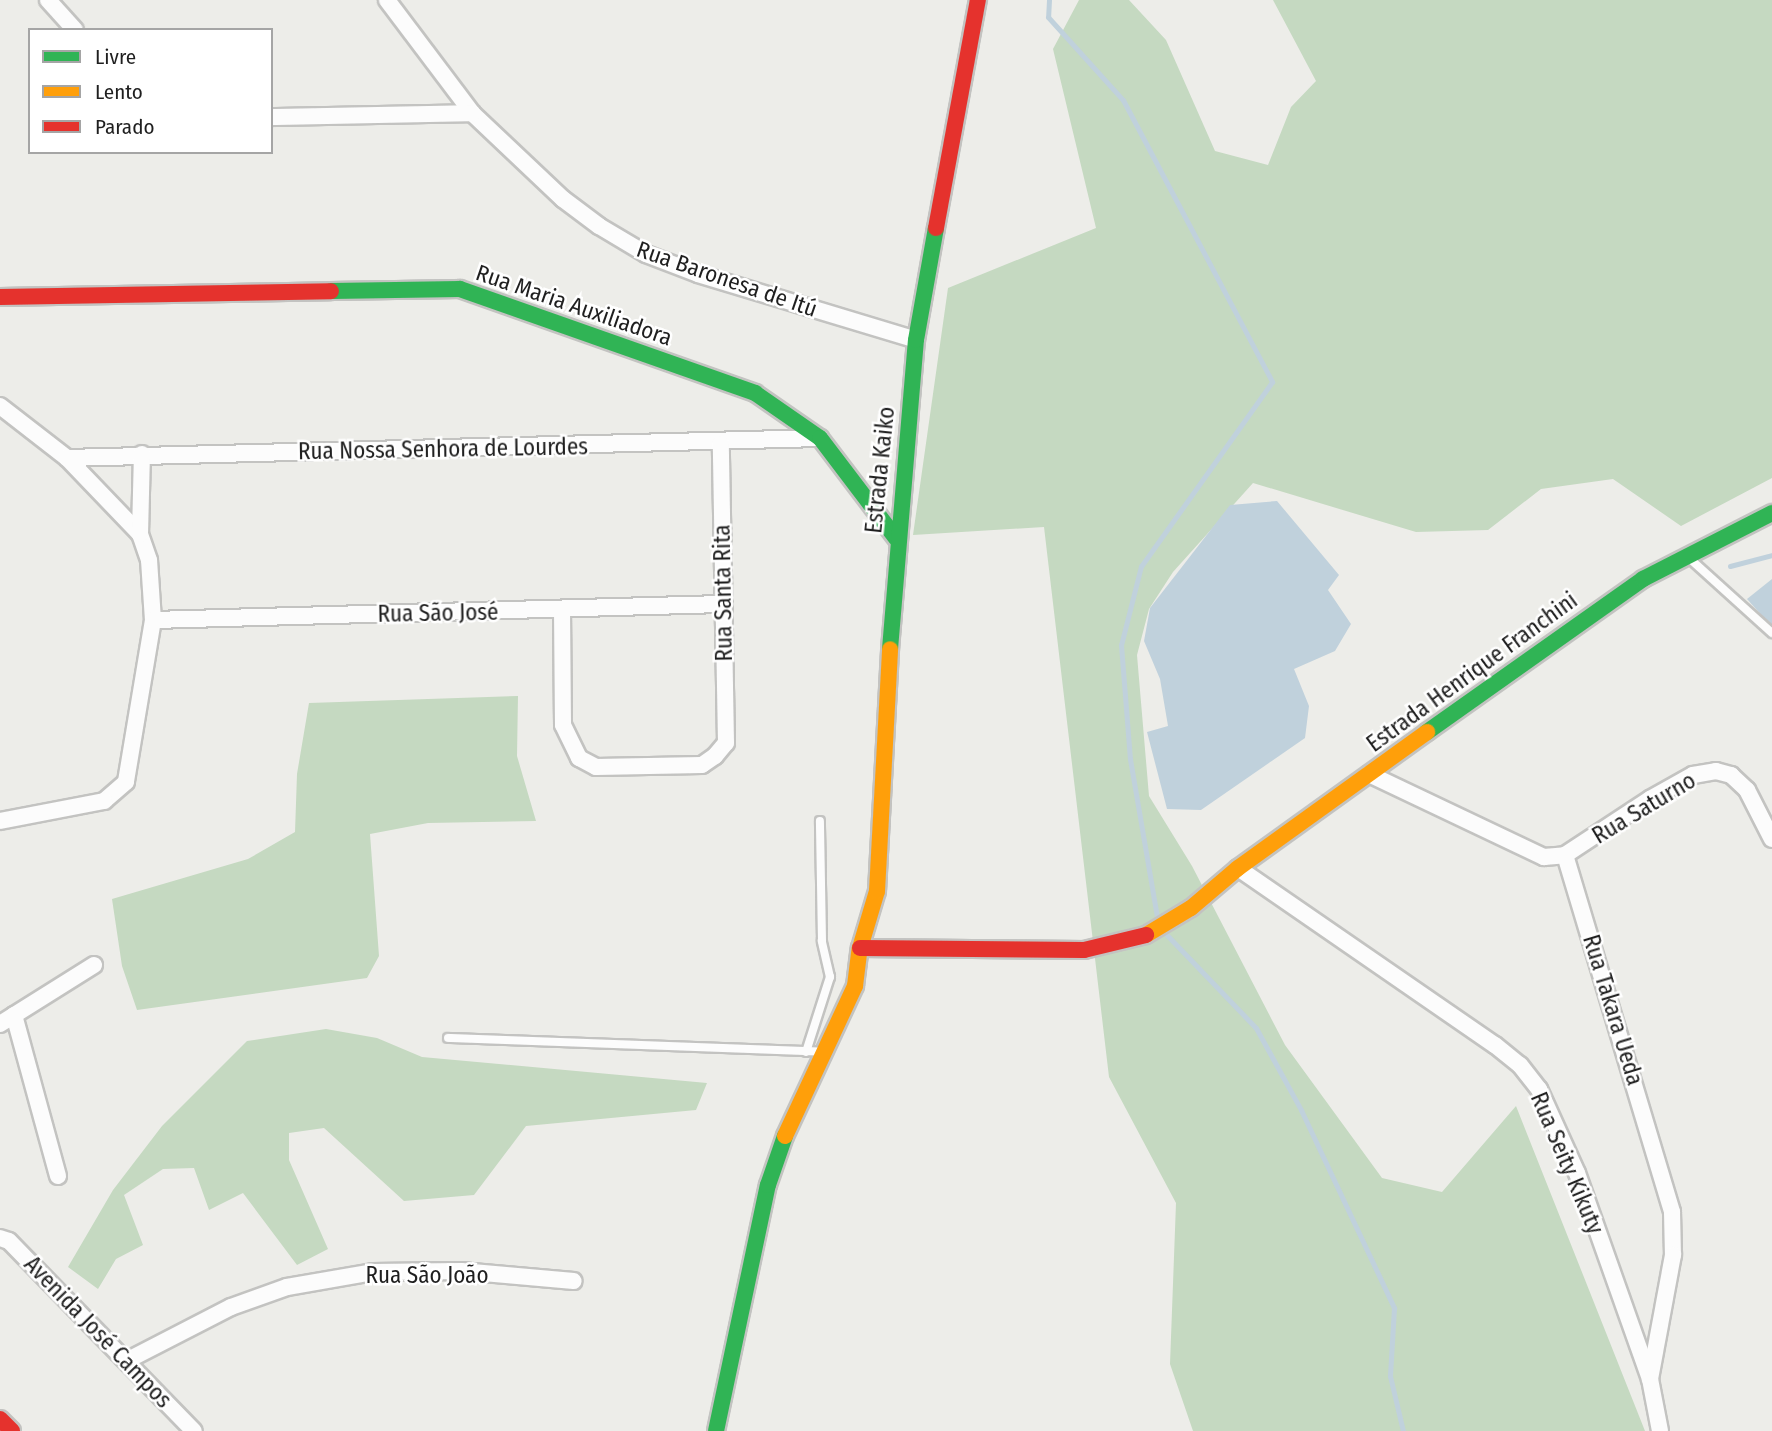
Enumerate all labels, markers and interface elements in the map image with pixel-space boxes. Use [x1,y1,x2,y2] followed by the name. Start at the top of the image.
[28,28,273,154] legend
[95,44,136,70] text: Livre
[95,79,143,105] text: Lento
[95,114,154,140] text: Parado
[633,235,821,323] street label: Rua Baronesa de Itú
[472,258,676,352] street label: Rua Maria Auxiliadora
[860,405,900,535] street label: Estrada Kaiko
[298,433,588,465] street label: Rua Nossa Senhora de Lourdes
[708,524,738,662] street label: Rua Santa Rita
[1361,586,1583,758] street label: Estrada Henrique Franchini
[377,598,499,628] street label: Rua São José
[1587,766,1701,850] street label: Rua Saturno
[1577,931,1649,1089] street label: Rua Takara Ueda
[1525,1088,1609,1238] street label: Rua Seity Kikuty
[19,1250,177,1414] street label: Avenida José Campos
[366,1261,488,1289] street label: Rua São João

